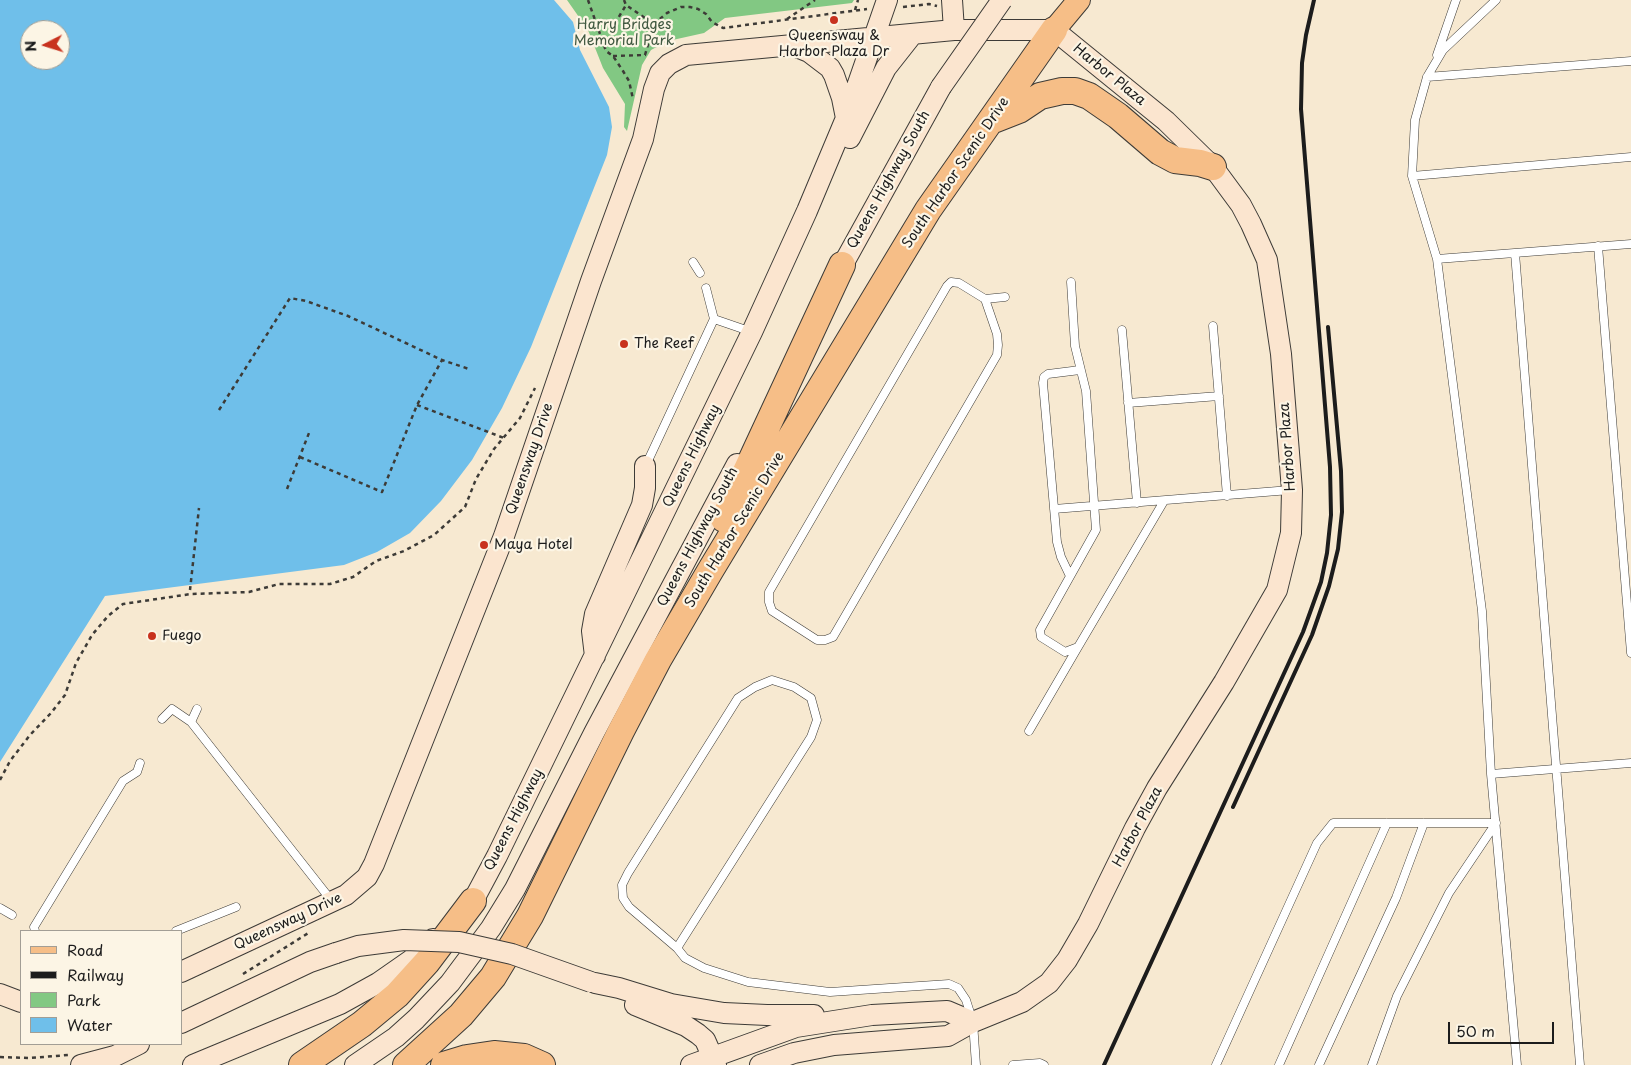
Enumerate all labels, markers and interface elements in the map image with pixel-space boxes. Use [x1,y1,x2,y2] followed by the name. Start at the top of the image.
[828,14,840,26] marker: Queensway & Harbor Plaza Dr
[574,17,674,49] park label: Harry Bridges Memorial Park
[20,20,70,70] north arrow
[779,28,889,60] place label: Queensway & Harbor Plaza Dr
[20,40,41,53] text: N
[1069,41,1149,109] street label: Harbor Plaza
[899,94,1013,252] street label: South Harbor Scenic Drive
[844,108,934,252] street label: Queens Highway South
[634,336,694,352] place label: The Reef
[618,338,630,350] marker: The Reef
[503,401,557,517] street label: Queensway Drive
[660,402,724,510] street label: Queens Highway
[1277,402,1299,492] street label: Harbor Plaza
[682,449,788,611] street label: South Harbor Scenic Drive
[654,464,742,610] street label: Queens Highway South
[494,537,573,553] place label: Maya Hotel
[478,539,490,551] marker: Maya Hotel
[162,628,201,644] place label: Fuego
[146,630,158,642] marker: Fuego
[481,766,547,874] street label: Queens Highway
[1110,784,1166,870] street label: Harbor Plaza
[231,890,345,954] street label: Queensway Drive
[20,930,182,1045] legend
[67,938,103,961] text: Road
[67,963,124,986] text: Railway
[67,988,101,1011] text: Park
[1451,1012,1557,1044] scale bar
[67,1013,112,1036] text: Water
[1456,1019,1495,1042] text: 50 m

